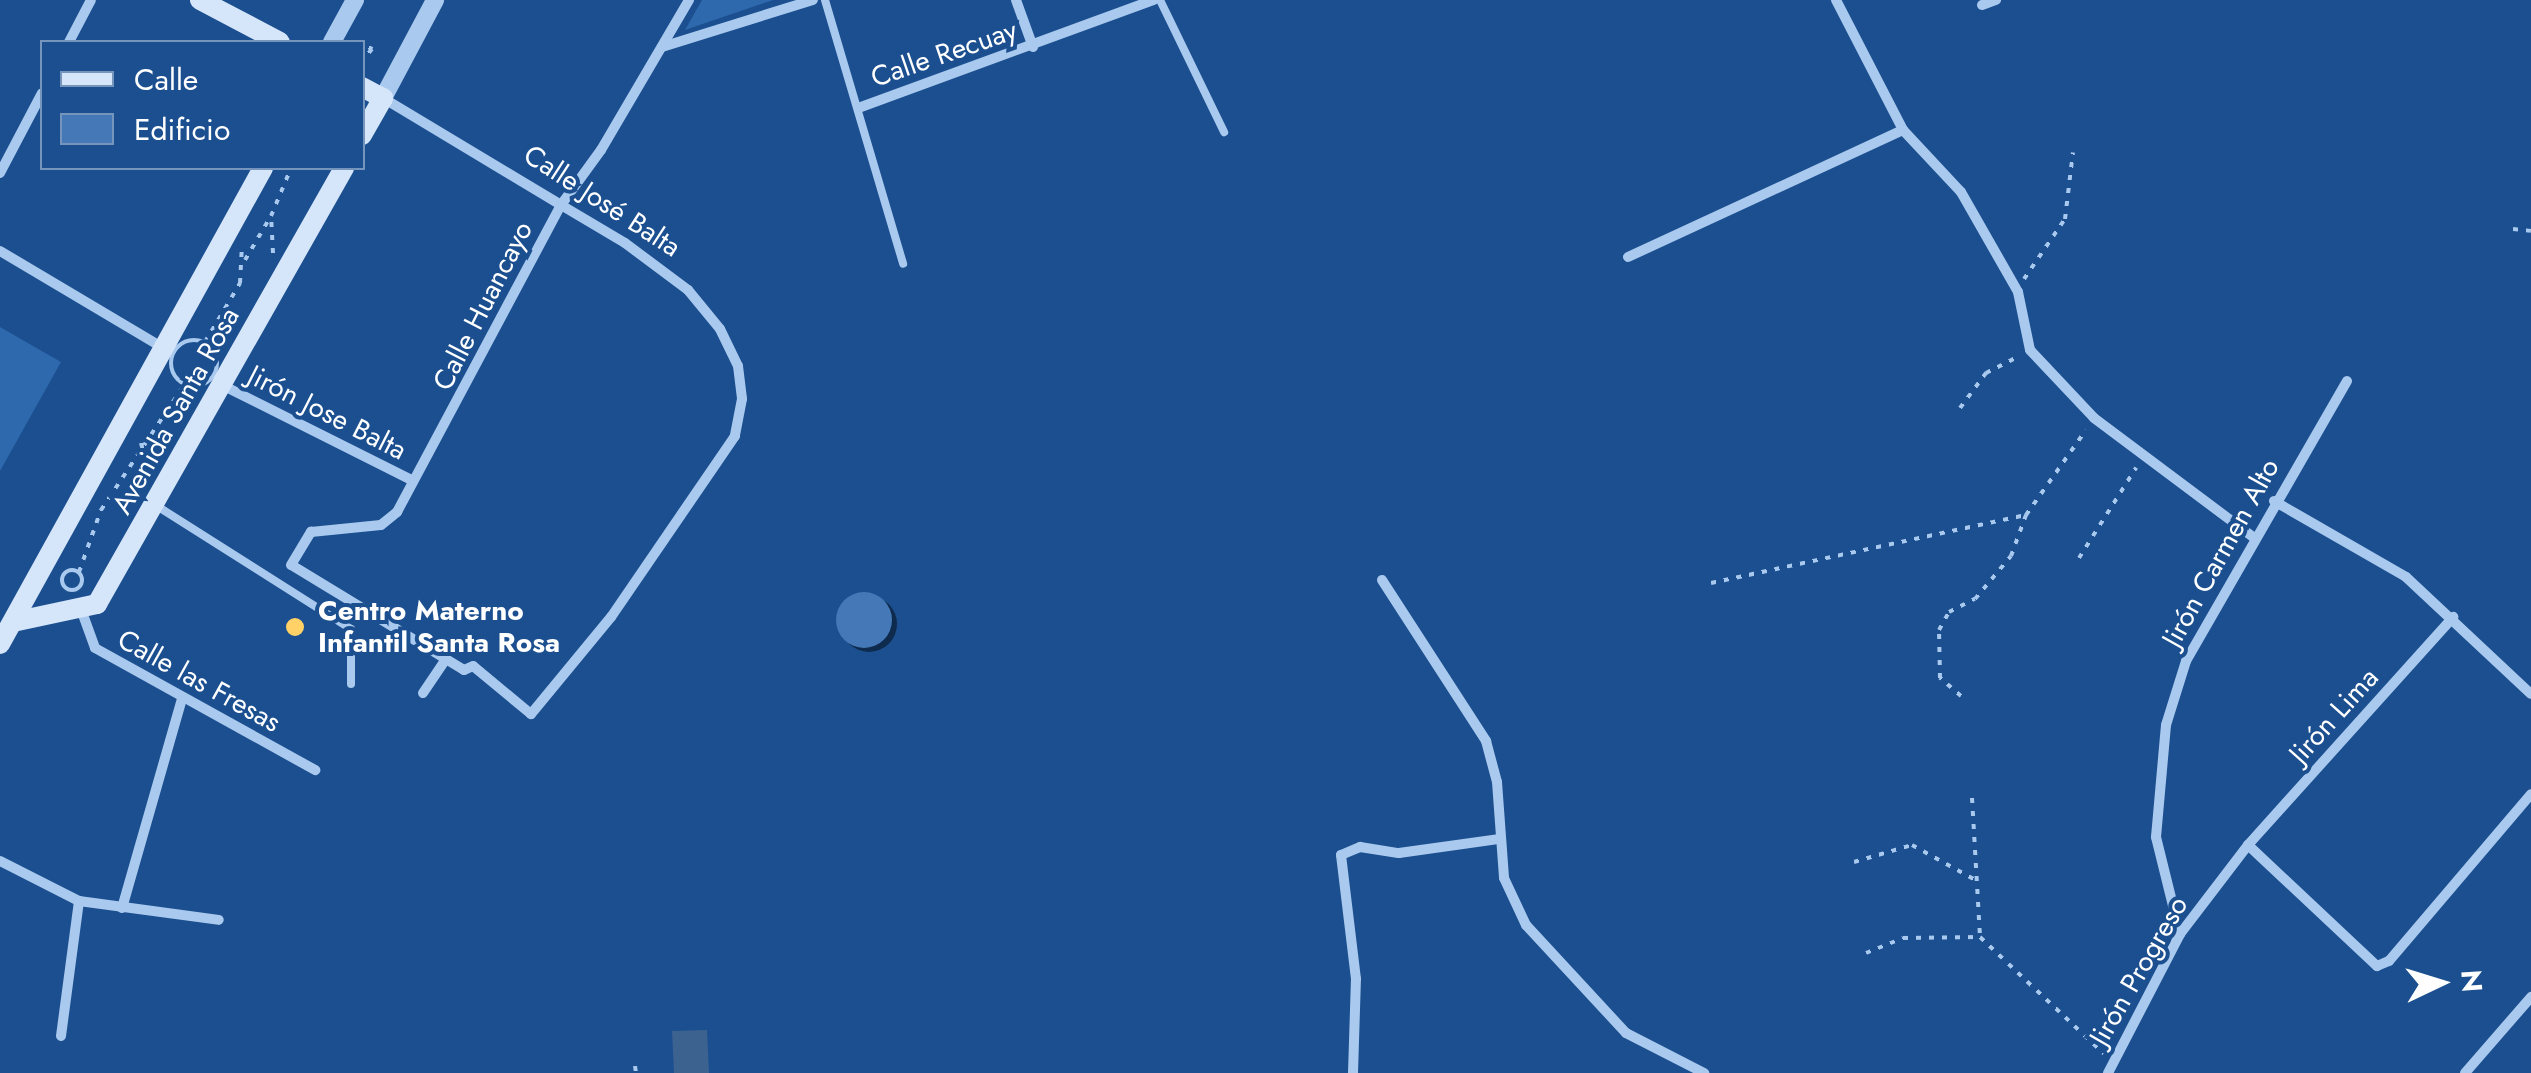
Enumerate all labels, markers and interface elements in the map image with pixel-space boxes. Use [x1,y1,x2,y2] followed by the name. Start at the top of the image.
[867,13,1021,95] street label: Calle Recuay
[40,40,365,170] legend
[134,58,198,101] text: Calle
[134,108,230,151] text: Edificio
[517,138,687,264] street label: Calle José Balta
[426,216,540,396] street label: Calle Huancayo
[105,302,247,520] street label: Avenida Santa Rosa
[242,359,412,467] street label: Jirón Jose Balta
[2155,453,2287,653] street label: Jirón Carmen Alto
[318,594,560,660] place label: Centro Materno Infantil Santa Rosa
[282,614,308,640] marker: Centro Materno Infantil Santa Rosa
[112,622,286,740] street label: Calle las Fresas
[2282,661,2386,771] street label: Jirón Lima
[2083,890,2195,1052] street label: Jirón Progreso
[2391,933,2491,1033] north arrow
[2450,968,2493,993] text: N

